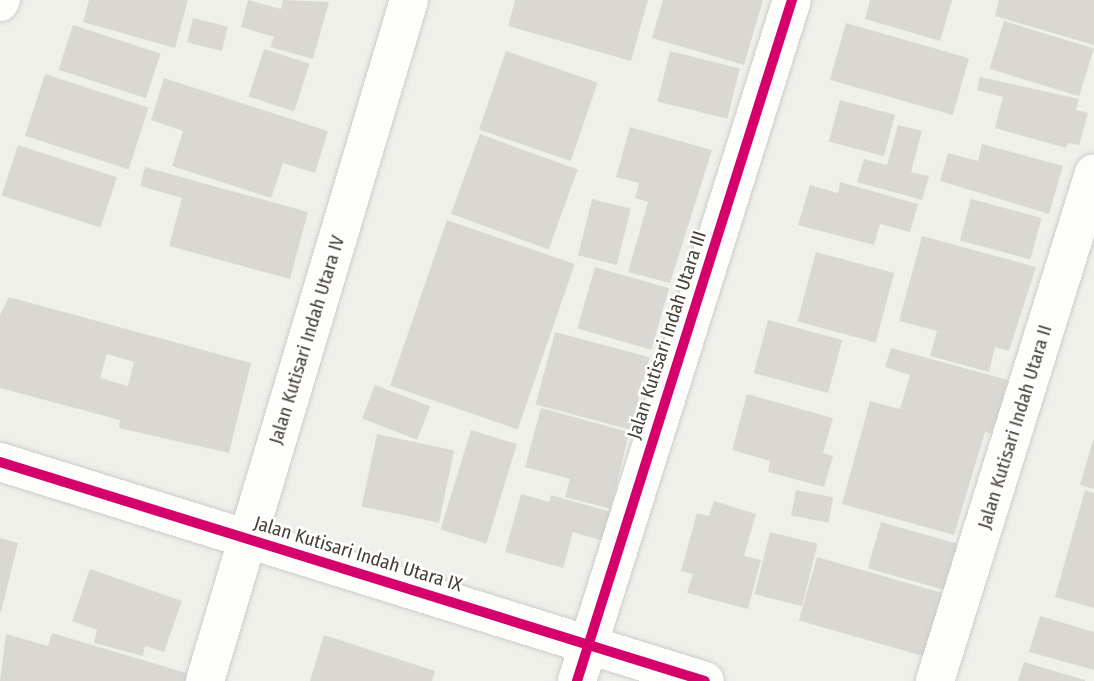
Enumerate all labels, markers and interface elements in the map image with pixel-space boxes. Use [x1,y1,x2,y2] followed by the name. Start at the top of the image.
[623,228,711,442] street label: Jalan Kutisari Indah Utara III
[264,233,350,447] street label: Jalan Kutisari Indah Utara IV
[973,322,1057,532] street label: Jalan Kutisari Indah Utara II
[251,511,465,597] street label: Jalan Kutisari Indah Utara IX

